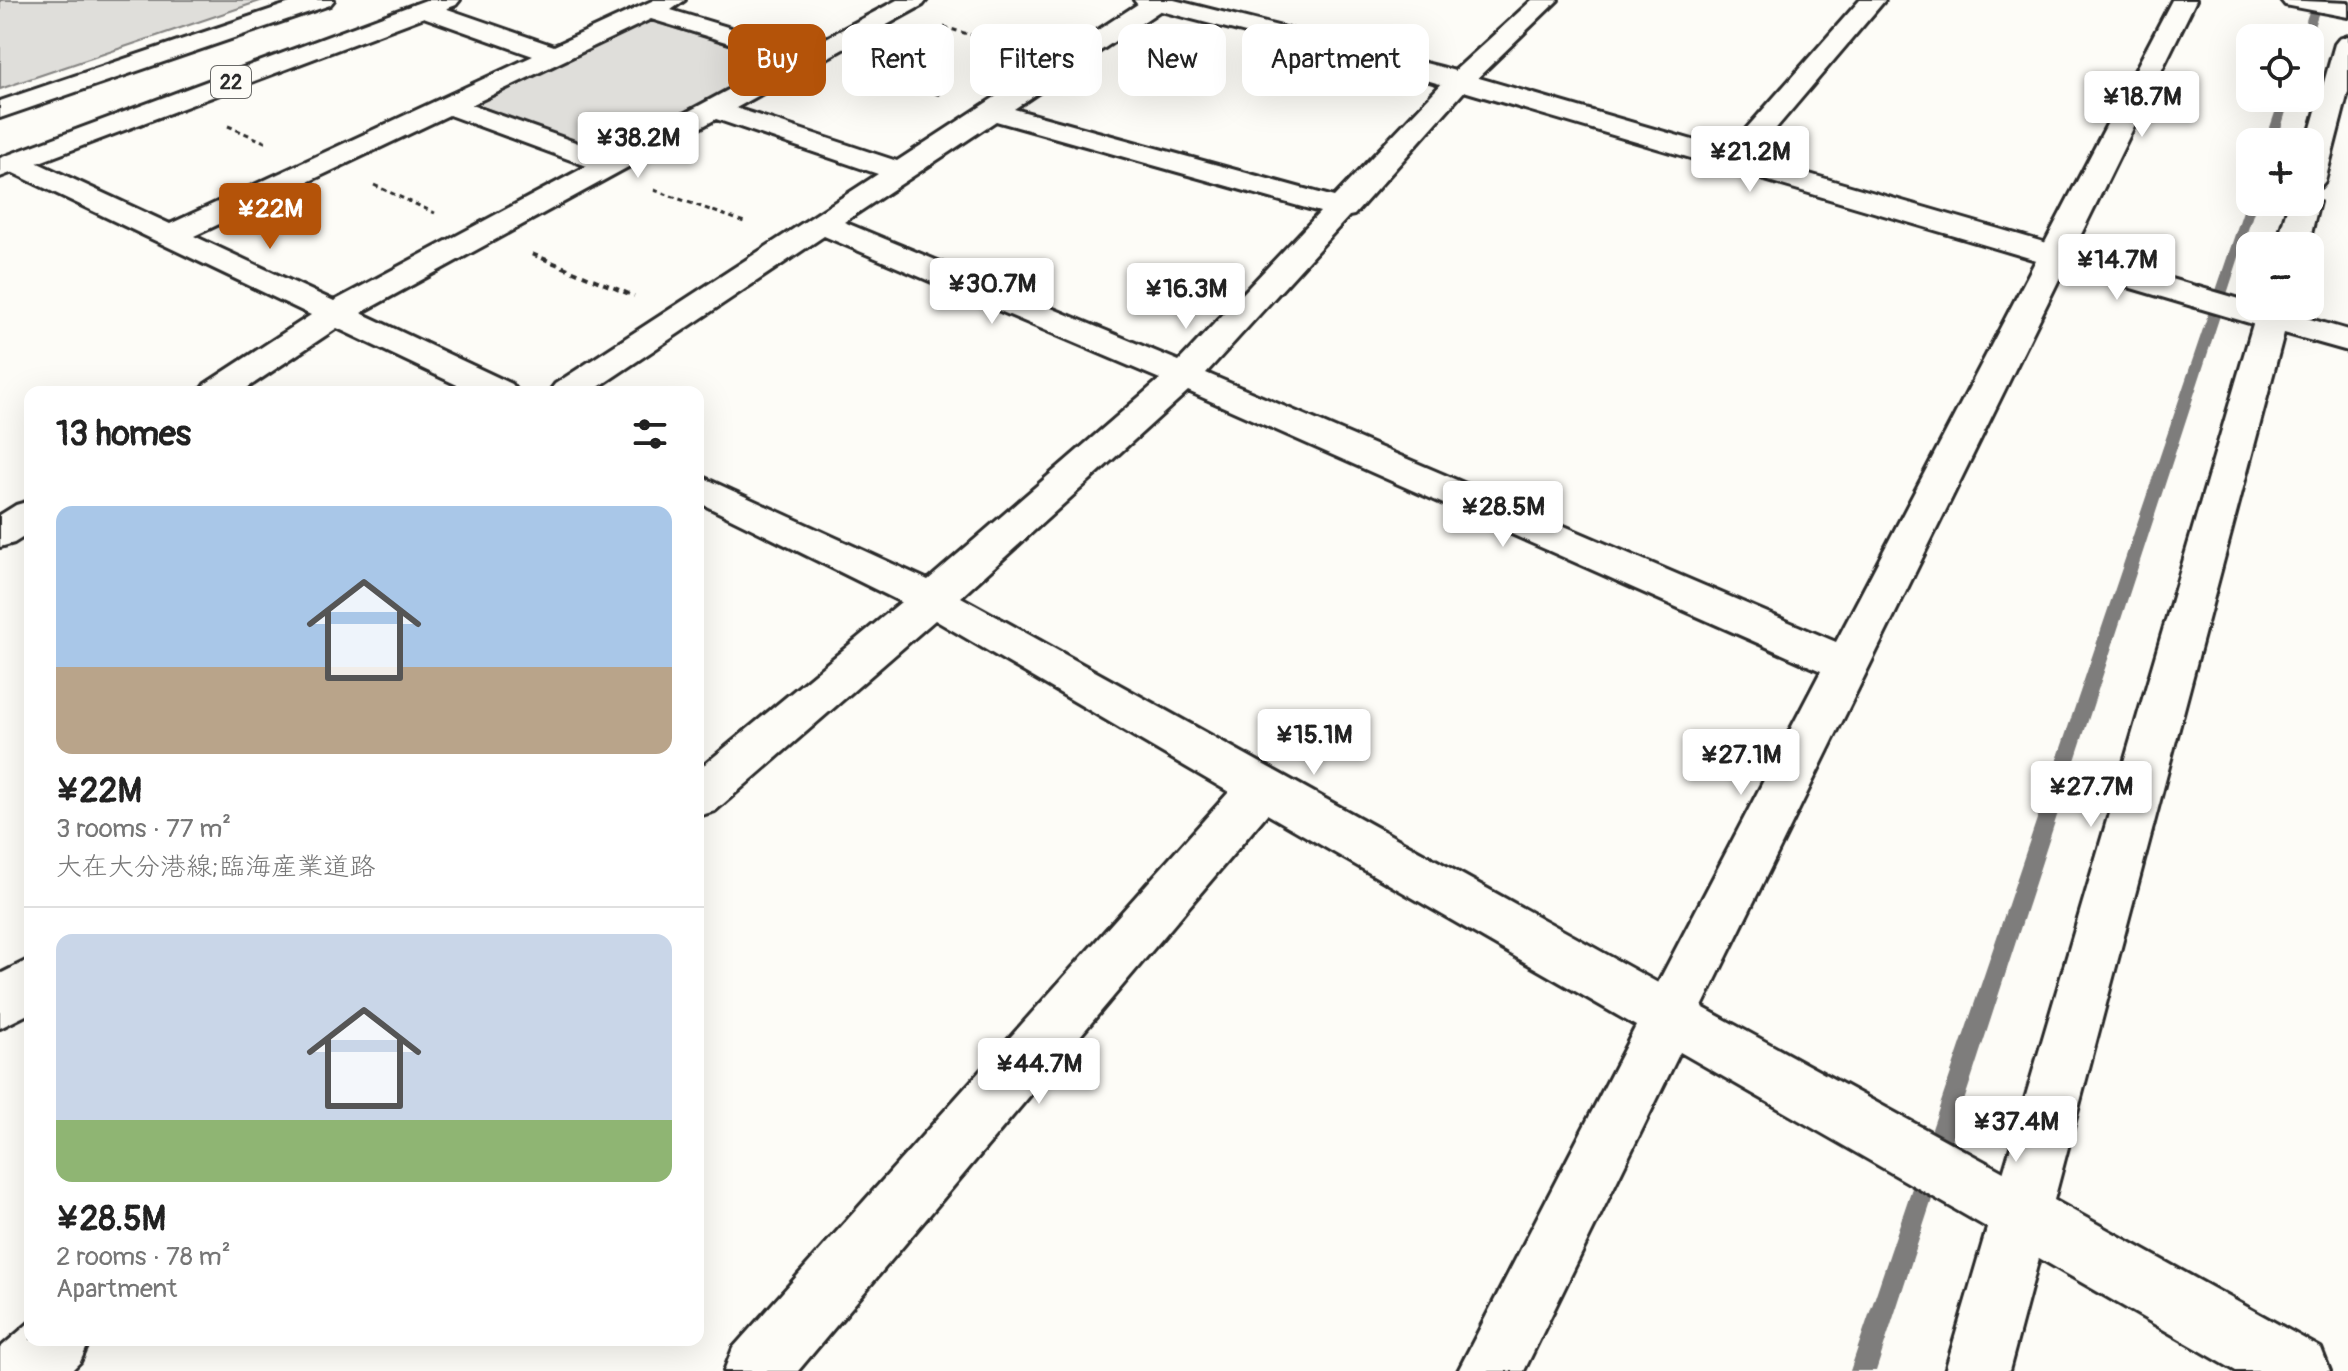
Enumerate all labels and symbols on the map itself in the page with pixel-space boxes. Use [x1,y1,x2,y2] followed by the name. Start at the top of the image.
[211,66,251,98] road number: 22
[2077,71,2207,139] pin: ¥18.7M
[573,112,703,180] pin: ¥38.2M
[1685,126,1815,194] pin: ¥21.2M
[223,183,317,251] pin: ¥22M
[2052,234,2182,302] pin: ¥14.7M
[927,258,1057,326] pin: ¥30.7M
[1121,263,1251,331] pin: ¥16.3M
[1438,481,1568,549] pin: ¥28.5M
[1249,709,1379,777] pin: ¥15.1M
[1676,729,1806,797] pin: ¥27.1M
[2026,761,2156,829] pin: ¥27.7M
[974,1038,1104,1106] pin: ¥44.7M
[1951,1096,2081,1164] pin: ¥37.4M

